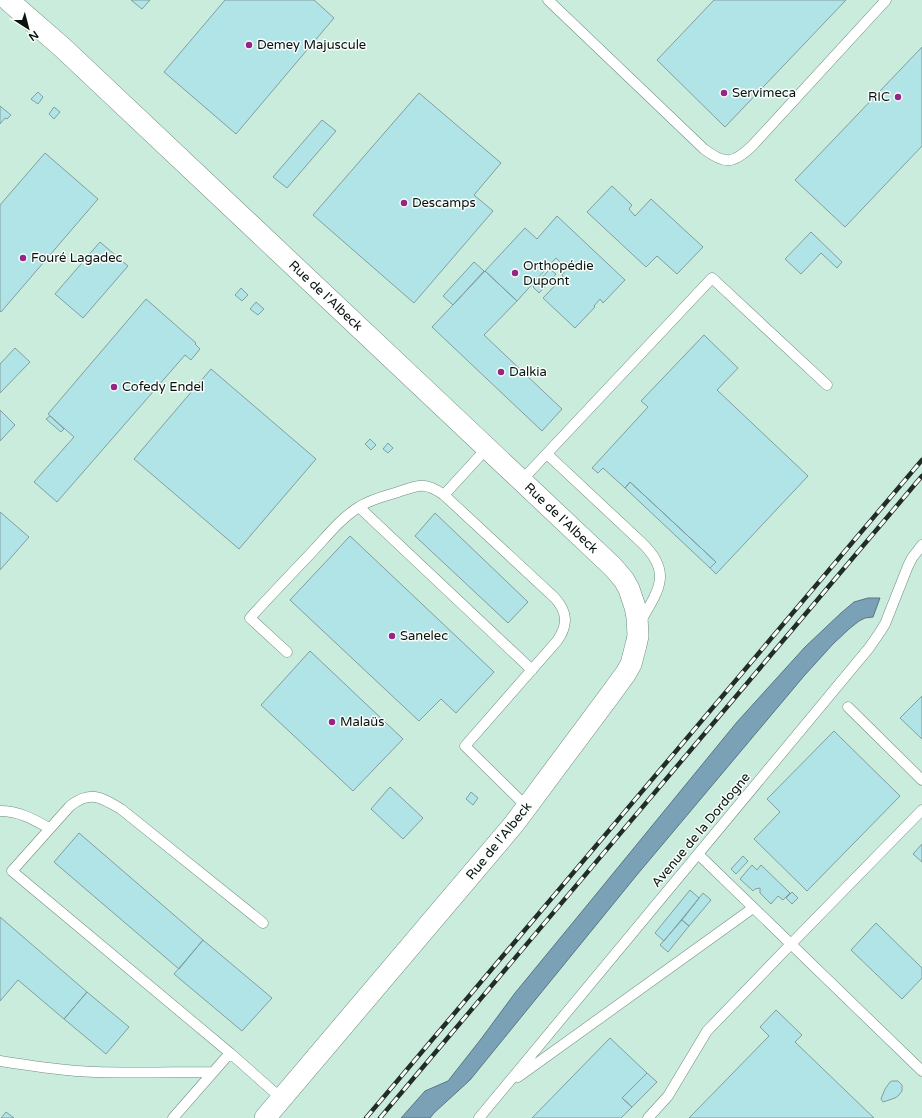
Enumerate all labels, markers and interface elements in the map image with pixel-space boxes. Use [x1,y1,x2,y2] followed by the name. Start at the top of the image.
[8,8,48,48] north arrow
[26,28,41,44] text: N
[257,37,366,53] place label: Demey Majuscule
[244,40,254,50] marker: Demey Majuscule
[732,85,796,101] place label: Servimeca
[719,88,729,98] marker: Servimeca
[868,89,890,105] place label: RIC
[893,92,903,102] marker: RIC
[412,195,476,211] place label: Descamps
[399,198,409,208] marker: Descamps
[31,250,123,266] place label: Fouré Lagadec
[18,253,28,263] marker: Fouré Lagadec
[285,257,366,334] street label: Rue de l'Albeck
[523,258,594,289] place label: Orthopédie Dupont
[510,268,520,278] marker: Orthopédie Dupont
[509,364,547,380] place label: Dalkia
[496,367,506,377] marker: Dalkia
[122,379,204,395] place label: Cofedy Endel
[109,382,119,392] marker: Cofedy Endel
[521,480,601,557] street label: Rue de l'Albeck
[400,628,448,644] place label: Sanelec
[387,631,397,641] marker: Sanelec
[340,714,385,730] place label: Malaüs
[327,717,337,727] marker: Malaüs
[648,769,754,891] street label: Avenue de la Dordogne
[463,799,535,883] street label: Rue de l'Albeck

